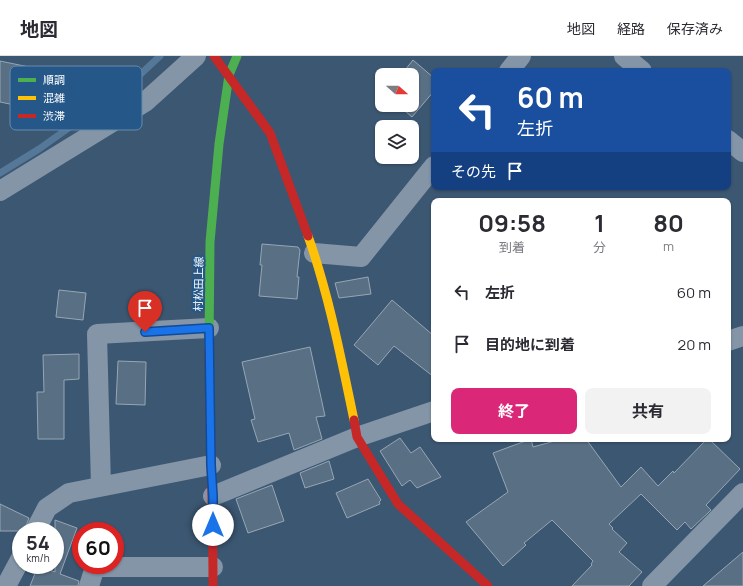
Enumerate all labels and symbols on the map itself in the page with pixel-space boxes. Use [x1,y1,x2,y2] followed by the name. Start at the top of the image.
[10,66,142,130] legend
[375,68,419,112] north arrow
[43,72,65,87] text: 順調
[43,90,65,105] text: 混雑
[43,108,65,123] text: 渋滞
[190,256,206,312] street label: 村松田上線
[128,291,162,332] pin
[192,504,234,546] position arrow
[72,522,124,574] speed limit sign: 60

